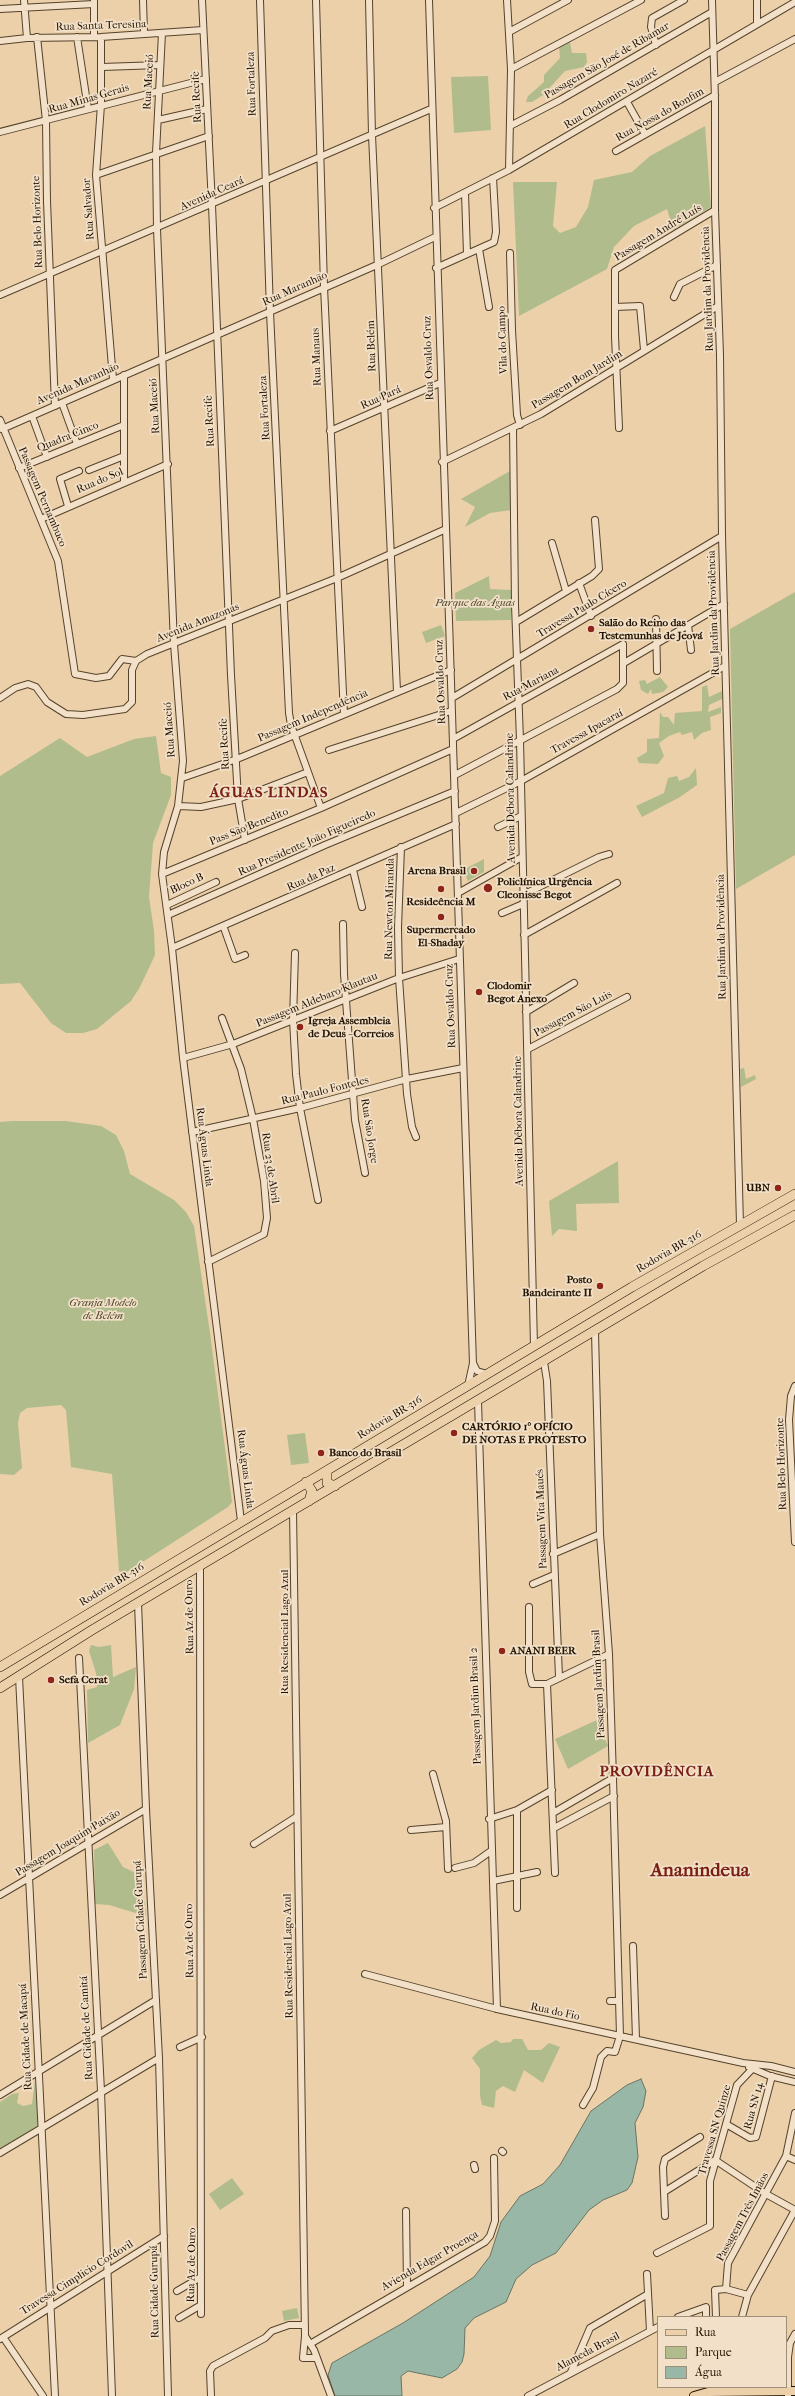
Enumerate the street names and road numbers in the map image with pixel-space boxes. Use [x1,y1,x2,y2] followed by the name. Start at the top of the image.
[55,18,147,34] street label: Rua Santa Teresina
[542,20,672,102] street label: Passagem São José de Ribamar
[244,51,260,117] street label: Rua Fortaleza
[141,54,157,110] street label: Rua Maceió
[562,66,660,132] street label: Rua Clodomiro Nazaré
[189,71,205,123] street label: Rua Recife
[47,81,131,117] street label: Rua Minas Gerais
[613,85,707,145] street label: Rua Nossa do Bonfim
[178,174,246,214] street label: Avenida Ceará
[30,175,46,269] street label: Rua Belo Horizonte
[80,178,98,240] street label: Rua Salvador
[612,202,704,264] street label: Passagem André Luís
[699,226,717,352] street label: Rua Jardim da Providência
[261,269,329,309] street label: Rua Maranhão
[495,306,511,374] street label: Vila do Campo
[421,315,437,401] street label: Rua Osvaldo Cruz
[365,320,379,372] street label: Rua Belém
[309,328,325,386] street label: Rua Manaus
[529,348,625,412] street label: Passagem Bom Jardim
[35,360,121,408] street label: Avenida Maranhão
[257,375,273,441] street label: Rua Fortaleza
[147,378,163,434] street label: Rua Maceió
[359,383,403,413] street label: Rua Pará
[202,395,218,447] street label: Rua Recife
[35,419,101,455] street label: Quadra Cinco
[15,445,69,549] street label: Passagem Pernambuco
[75,465,125,497] street label: Rua do Sol
[705,550,723,676] street label: Rua Jardim da Providência
[535,577,629,641] street label: Travessa Paulo Cícero
[155,600,241,646] street label: Avenida Amazonas
[433,639,449,725] street label: Rua Osvaldo Cruz
[501,664,561,704] street label: Rua Mariana
[256,687,370,745] street label: Passagem Independência
[161,702,179,758] street label: Rua Maceió
[548,707,626,757] street label: Travessa Ipacaraí
[217,718,233,770] street label: Rua Recife
[503,733,519,863] street label: Avenida Débora Calandrine
[208,805,290,849] street label: Pass São Benedito
[236,807,378,879] street label: Rua Presidente João Figueiredo
[383,858,397,960] street label: Rua Newton Miranda
[285,862,337,894] street label: Rua da Paz
[168,870,206,898] street label: Bloco B
[714,874,730,1000] street label: Rua Jardim da Providência
[443,963,459,1049] street label: Rua Osvaldo Cruz
[254,970,380,1030] street label: Passagem Aldebaro Klautau
[532,988,614,1040] street label: Passagem São Luis
[511,1056,527,1186] street label: Avenida Débora Calandrine
[280,1074,370,1108] street label: Rua Paulo Fonteles
[357,1098,381,1164] street label: Rua São Jorge
[193,1107,215,1187] street label: Rua Águas Linda
[258,1132,282,1204] street label: Rua 23 de Abril
[634,1228,704,1276] street label: Rodovia BR-316
[355,1393,425,1443] street label: Rodovia BR-316
[774,1417,790,1511] street label: Rua Belo Horizonte
[234,1429,256,1509] street label: Rua Águas Linda
[534,1469,550,1569] street label: Passagem Vita Maués
[77,1560,147,1610] street label: Rodovia BR-316
[278,1569,292,1695] street label: Rua Residencial Lago Azul
[183,1580,197,1654] street label: Rua Az de Ouro
[590,1629,608,1739] street label: Passagem Jardim Brasil
[467,1647,485,1765] street label: Passagem Jardim Brasil 2
[13,1806,123,1880] street label: Passagem Joaquim Paixão
[131,1860,151,1980] street label: Passagem Cidade Gurupá
[281,1893,297,2019] street label: Rua Residencial Lago Azul
[183,1904,197,1978] street label: Rua Az de Ouro
[78,1975,96,2081] street label: Rua Cidade de Camitá
[17,1983,35,2091] street label: Rua Cidade de Macapá
[529,2000,581,2024] street label: Rua do Fio
[741,2081,767,2131] street label: Rua SN 14
[696,2083,734,2177] street label: Travessa SN Quinze
[714,2170,772,2264] street label: Passagem Três Imãos
[185,2228,199,2302] street label: Rua Az de Ouro
[379,2228,481,2294] street label: Avienda Edgar Proença
[18,2238,136,2318] street label: Travessa Cimplicio Cordovil
[148,2245,162,2339] street label: Rua Cidade Gurupá
[554,2330,622,2374] street label: Alameda Brasil

